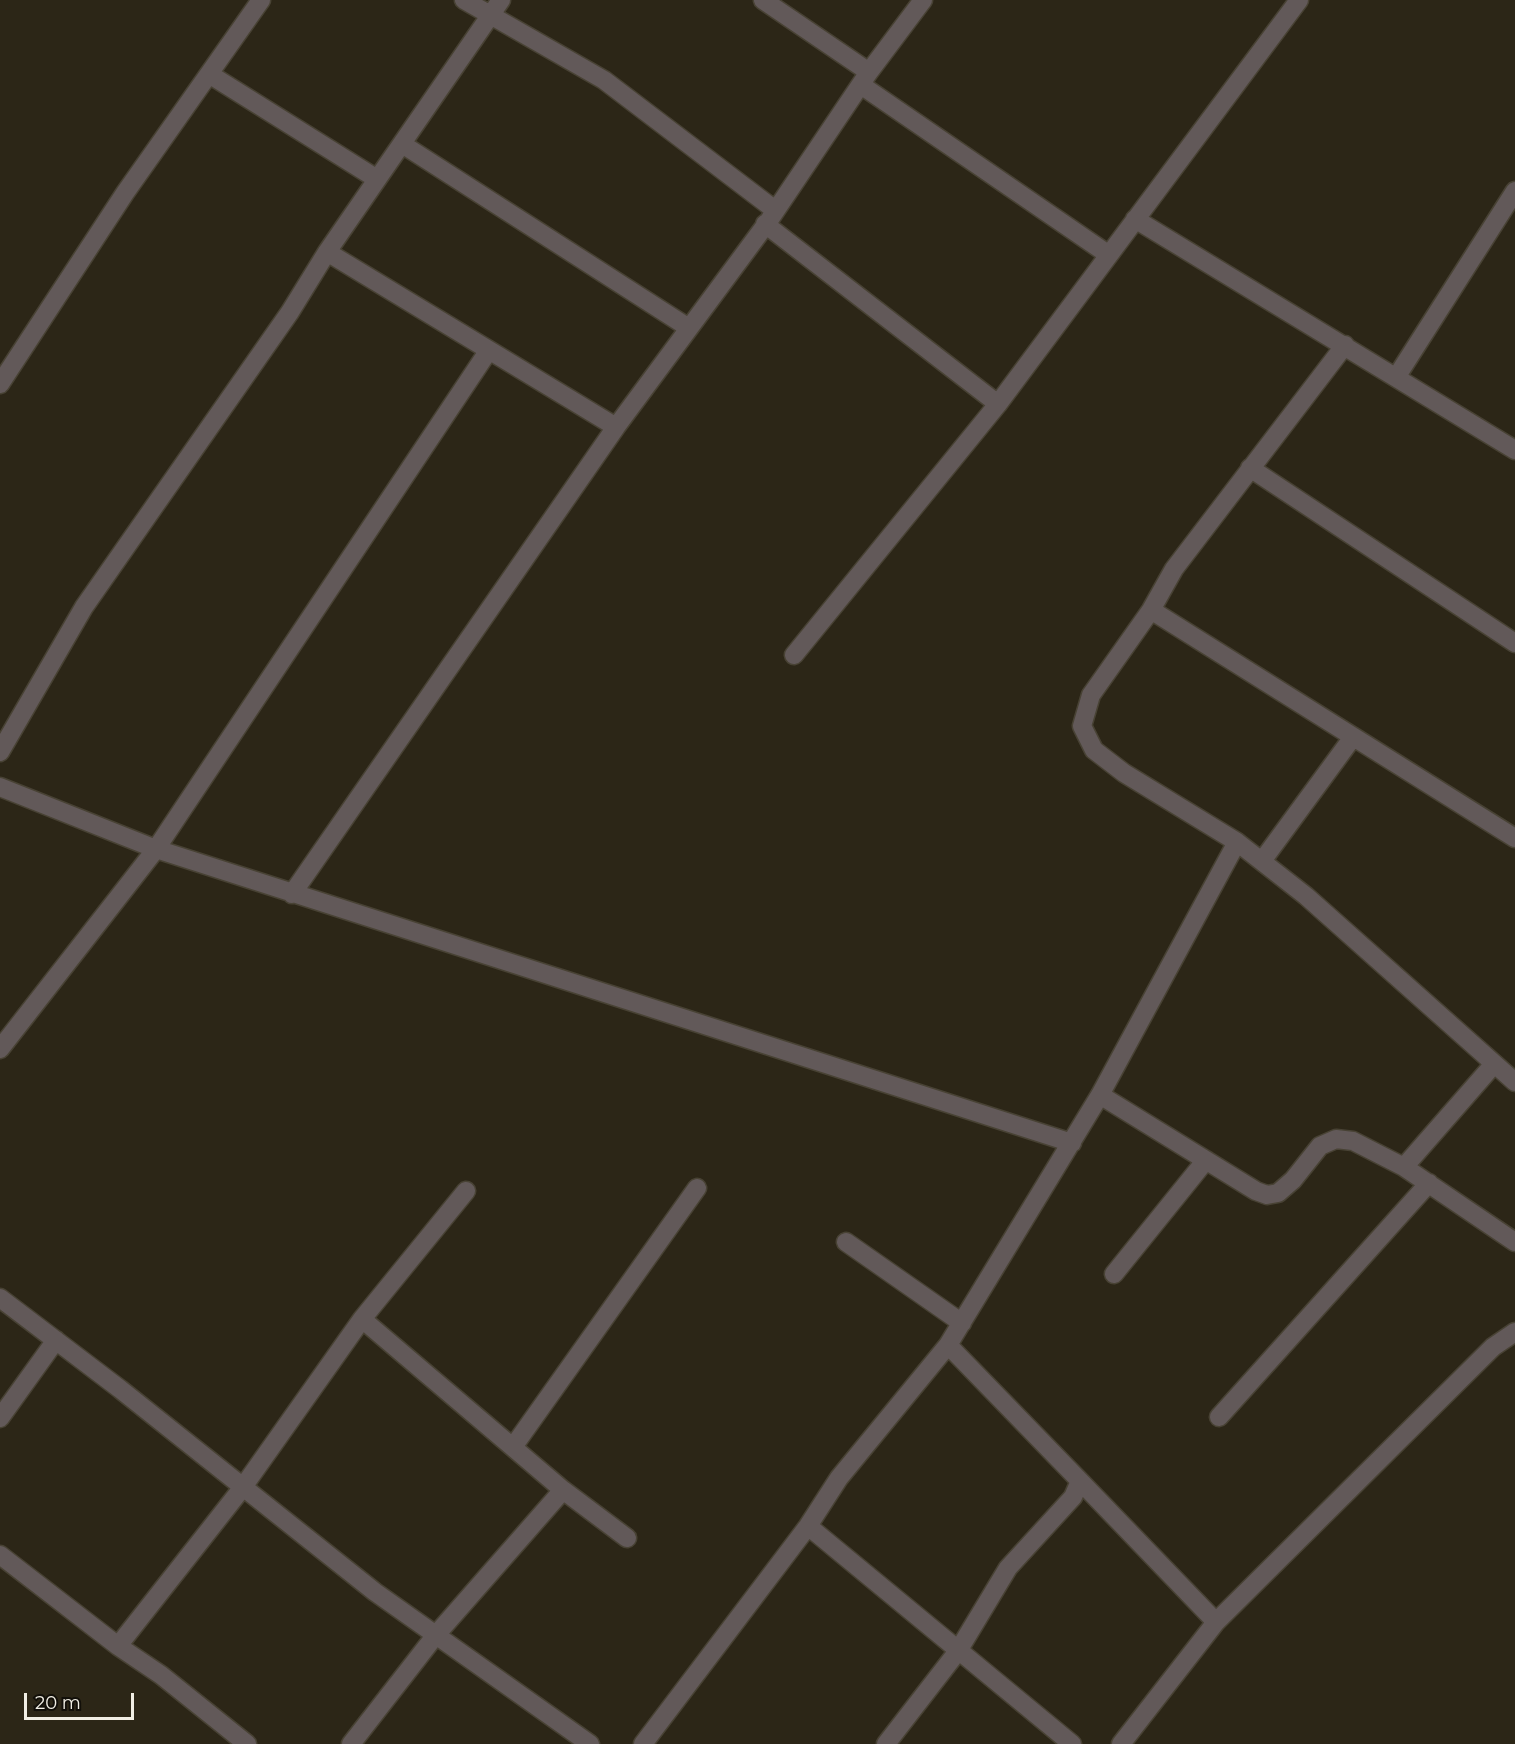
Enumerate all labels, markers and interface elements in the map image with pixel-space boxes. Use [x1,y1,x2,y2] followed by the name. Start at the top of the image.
[27,1681,136,1719] scale bar
[35,1692,81,1714] text: 20 m

